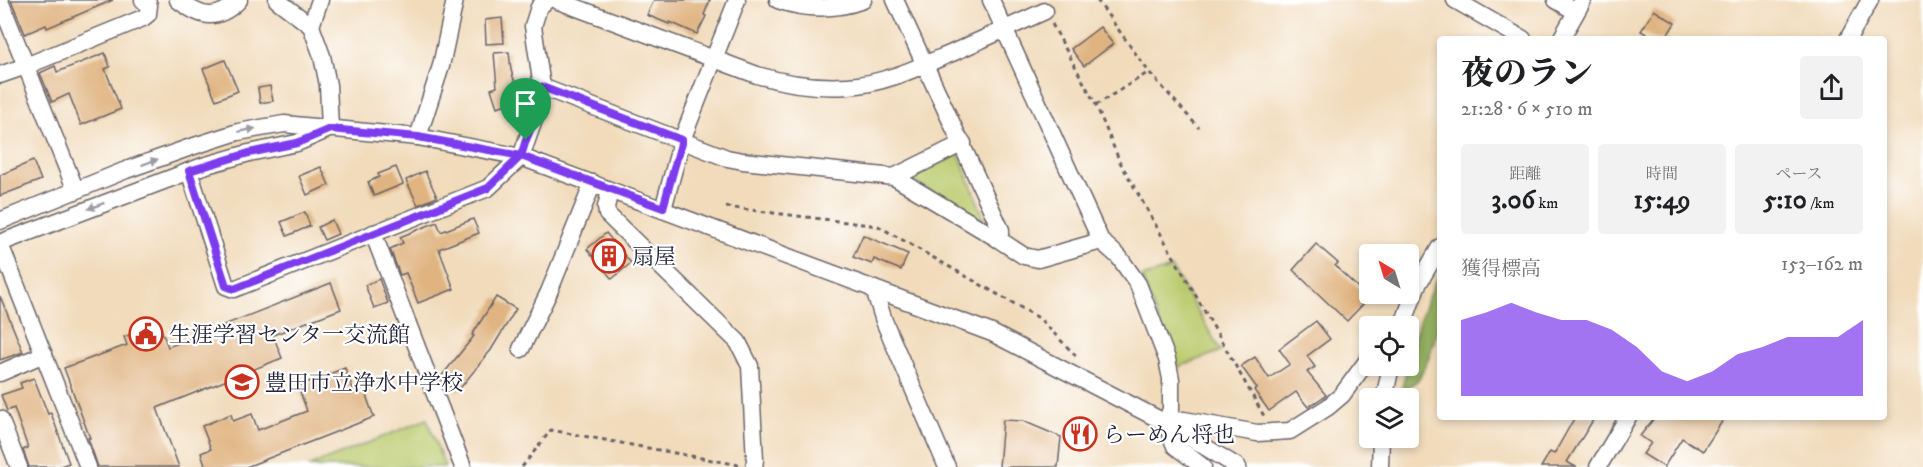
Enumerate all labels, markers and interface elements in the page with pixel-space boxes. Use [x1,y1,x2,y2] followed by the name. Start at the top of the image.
[1461,54,1593,95] text: 夜のラン
[1800,56,1863,119] button: share
[500,78,551,140] pin
[509,87,542,120] icon: arrive
[1461,97,1592,122] text: 21:28 · 6 × 510 m
[238,126,257,135] one-way arrow
[141,156,159,166] one-way arrow
[1509,164,1541,184] text: 距離
[1646,164,1678,184] text: 時間
[1775,164,1823,184] text: ペース
[1492,184,1535,217] text: 3.06
[1633,184,1691,217] text: 15:49
[1764,184,1807,217] text: 5:10
[1535,193,1558,213] text: km
[1807,193,1834,213] text: /km
[86,202,104,212] one-way arrow
[591,238,627,274] building icon: 扇屋
[632,244,676,271] place label: 扇屋
[1359,244,1419,304] north arrow
[1359,244,1419,448] map controls
[1781,252,1863,277] text: 153–162 m
[1461,257,1541,282] text: 獲得標高
[128,316,164,352] public building icon: 生涯学習センタ一交流館
[1359,316,1419,376] button: locate
[169,322,410,349] place label: 生涯学習センタ一交流館
[224,364,260,400] school or university icon: 豊田市立浄水中学校
[265,370,463,397] place label: 豊田市立浄水中学校
[1359,388,1419,448] button: layers
[1062,416,1098,452] restaurant icon: らーめん将也
[1103,422,1235,449] place label: らーめん将也

